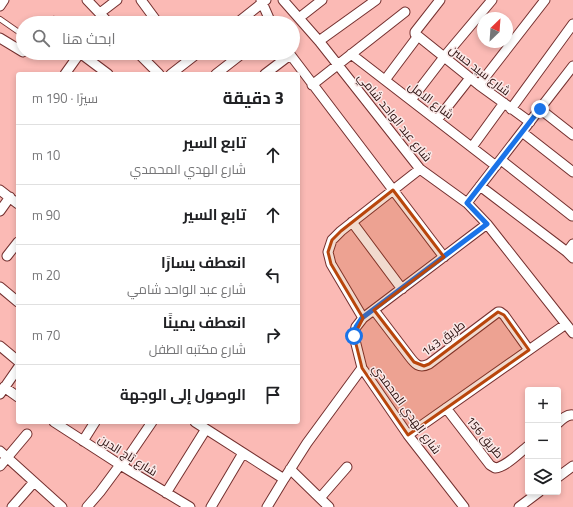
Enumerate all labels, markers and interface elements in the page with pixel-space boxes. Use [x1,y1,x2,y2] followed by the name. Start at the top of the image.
[477,12,513,48] north arrow
[16,16,300,60] search box
[30,27,52,49] icon: search
[62,27,115,50] text: ابحث هنا
[445,40,515,100] street label: شارع سيد حسن
[352,68,437,166] street label: شارع عبد الواحد شامي
[404,76,458,124] street label: شارع الامل
[223,85,284,111] text: 3 دقيقة
[32,88,98,108] text: سيرًا · 190 m
[531,100,549,118] route end
[183,131,246,154] text: تابع السير
[262,144,284,166] icon: ahead
[32,145,60,165] text: 10 m
[130,159,246,179] text: شارع الهدي المحمدي
[183,203,246,226] text: تابع السير
[262,204,284,226] icon: ahead
[32,205,60,225] text: 90 m
[161,251,246,274] text: انعطف يسارًا
[262,264,284,286] icon: left
[32,265,60,285] text: 20 m
[127,279,246,299] text: شارع عبد الواحد شامي
[163,311,246,334] text: انعطف يمينًا
[417,315,469,361] street label: طريق 143
[262,324,284,346] icon: right
[32,325,60,345] text: 70 m
[345,327,363,345] route start
[149,339,246,359] text: شارع مكتبه الطفل
[367,360,446,459] street label: شارع الهدي المحمدي
[120,383,246,406] text: الوصول إلى الوجهة
[262,384,284,406] icon: arrive
[525,387,561,495] map controls
[525,387,561,423] button: +
[462,412,508,462] street label: طريق 156
[525,423,561,459] button: −
[95,429,161,481] street label: شارع تاج الدين
[525,459,561,495] button: layers

